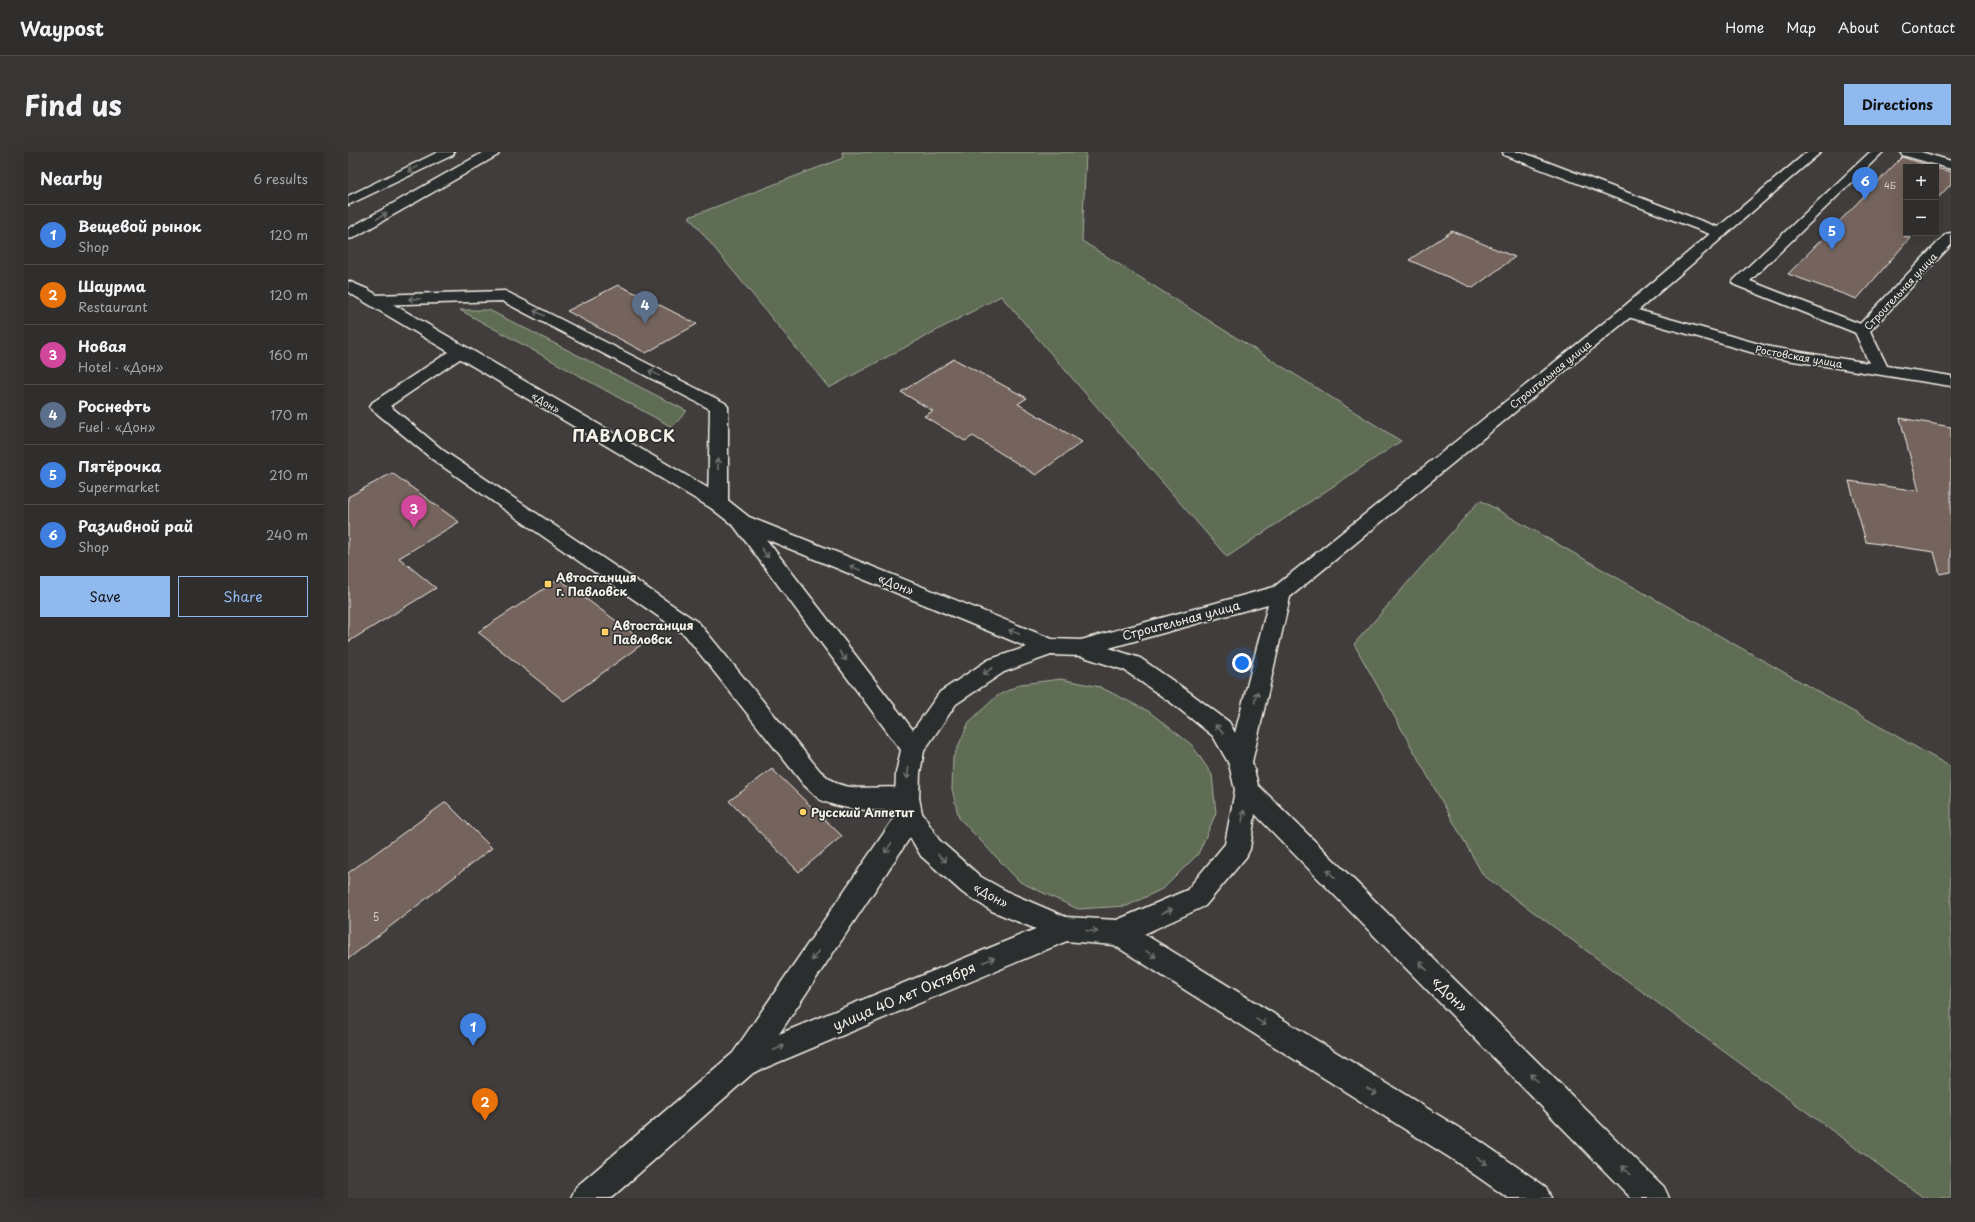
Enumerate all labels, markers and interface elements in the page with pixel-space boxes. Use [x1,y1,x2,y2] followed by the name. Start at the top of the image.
[20,14,104,42] text: Waypost
[1725,17,1764,38] text: Home
[1786,17,1816,38] text: Map
[1838,17,1879,38] text: About
[1901,17,1955,38] text: Contact
[24,83,122,126] text: Find us
[1844,84,1951,125] button: Directions
[1903,164,1939,236] map controls
[1903,164,1939,200] button: +
[40,165,102,191] text: Nearby
[407,166,419,173] one-way arrow
[1852,167,1878,200] pin: 6
[253,169,308,188] text: 6 results
[1884,178,1896,192] house number: 4Б
[1903,200,1939,236] button: −
[376,212,388,220] one-way arrow
[78,214,201,237] text: Вещевой рынок
[1819,217,1845,250] pin: 5
[50,225,56,244] text: 1
[269,225,308,244] text: 120 m
[78,237,109,256] text: Shop
[1860,248,1940,333] street label: Строительная улица
[78,274,146,297] text: Шаурма
[48,285,58,304] text: 2
[269,285,308,304] text: 120 m
[632,291,658,324] pin: 4
[408,295,421,302] one-way arrow
[78,297,148,316] text: Restaurant
[533,309,545,317] one-way arrow
[78,334,127,357] text: Новая
[1506,336,1595,412] street label: Строительная улица
[1754,341,1845,371] street label: Ростовская улица
[49,345,57,364] text: 3
[269,345,308,364] text: 160 m
[78,357,163,376] text: Hotel · «Дон»
[649,369,661,377] one-way arrow
[529,388,563,417] street label: «Дон»
[78,394,151,417] text: Роснефть
[49,405,57,424] text: 4
[270,405,308,424] text: 170 m
[78,417,155,436] text: Fuel · «Дон»
[572,423,676,447] district label: ПАВЛОВСК
[78,454,161,477] text: Пятёрочка
[714,458,722,471] one-way arrow
[49,465,57,484] text: 5
[269,465,308,484] text: 210 m
[78,477,160,496] text: Supermarket
[401,495,427,528] pin: 3
[78,514,193,537] text: Разливной рай
[48,525,58,544] text: 6
[266,525,308,544] text: 240 m
[78,537,109,556] text: Shop
[760,547,769,558] one-way arrow
[849,563,861,571] one-way arrow
[556,568,637,600] place label: Автостанция г. Павловск
[875,569,917,599] street label: «Дон»
[40,576,170,617] button: Save
[178,576,308,617] button: Share
[543,579,553,589] marker: Автостанция г. Павловск
[1120,596,1242,644] street label: Строительная улица
[613,616,694,648] place label: Автостанция Павловск
[600,627,610,637] marker: Автостанция Павловск
[1008,628,1020,636] one-way arrow
[839,651,847,662] one-way arrow
[1232,653,1252,673] your location
[983,667,994,675] one-way arrow
[1252,691,1260,704] one-way arrow
[1215,724,1224,734] one-way arrow
[904,766,912,779] one-way arrow
[811,803,915,821] place label: Русский Аппетит
[798,807,808,817] marker: Русский Аппетит
[1239,810,1247,823] one-way arrow
[884,843,892,854] one-way arrow
[936,853,946,862] one-way arrow
[1326,869,1336,879] one-way arrow
[970,878,1012,912] street label: «Дон»
[1160,907,1172,915] one-way arrow
[373,909,379,924] house number: 5
[1085,927,1098,934] one-way arrow
[811,950,819,961] one-way arrow
[1145,950,1157,958] one-way arrow
[829,956,979,1036] street label: улица 40 лет Октября
[983,956,995,964] one-way arrow
[1418,961,1428,971] one-way arrow
[1427,971,1473,1017] street label: «Дон»
[460,1013,486,1046] pin: 1
[1256,1018,1267,1027] one-way arrow
[772,1044,784,1051] one-way arrow
[1529,1073,1539,1083] one-way arrow
[472,1088,498,1121] pin: 2
[1366,1088,1378,1096] one-way arrow
[1476,1157,1487,1165] one-way arrow
[1621,1165,1631,1175] one-way arrow

